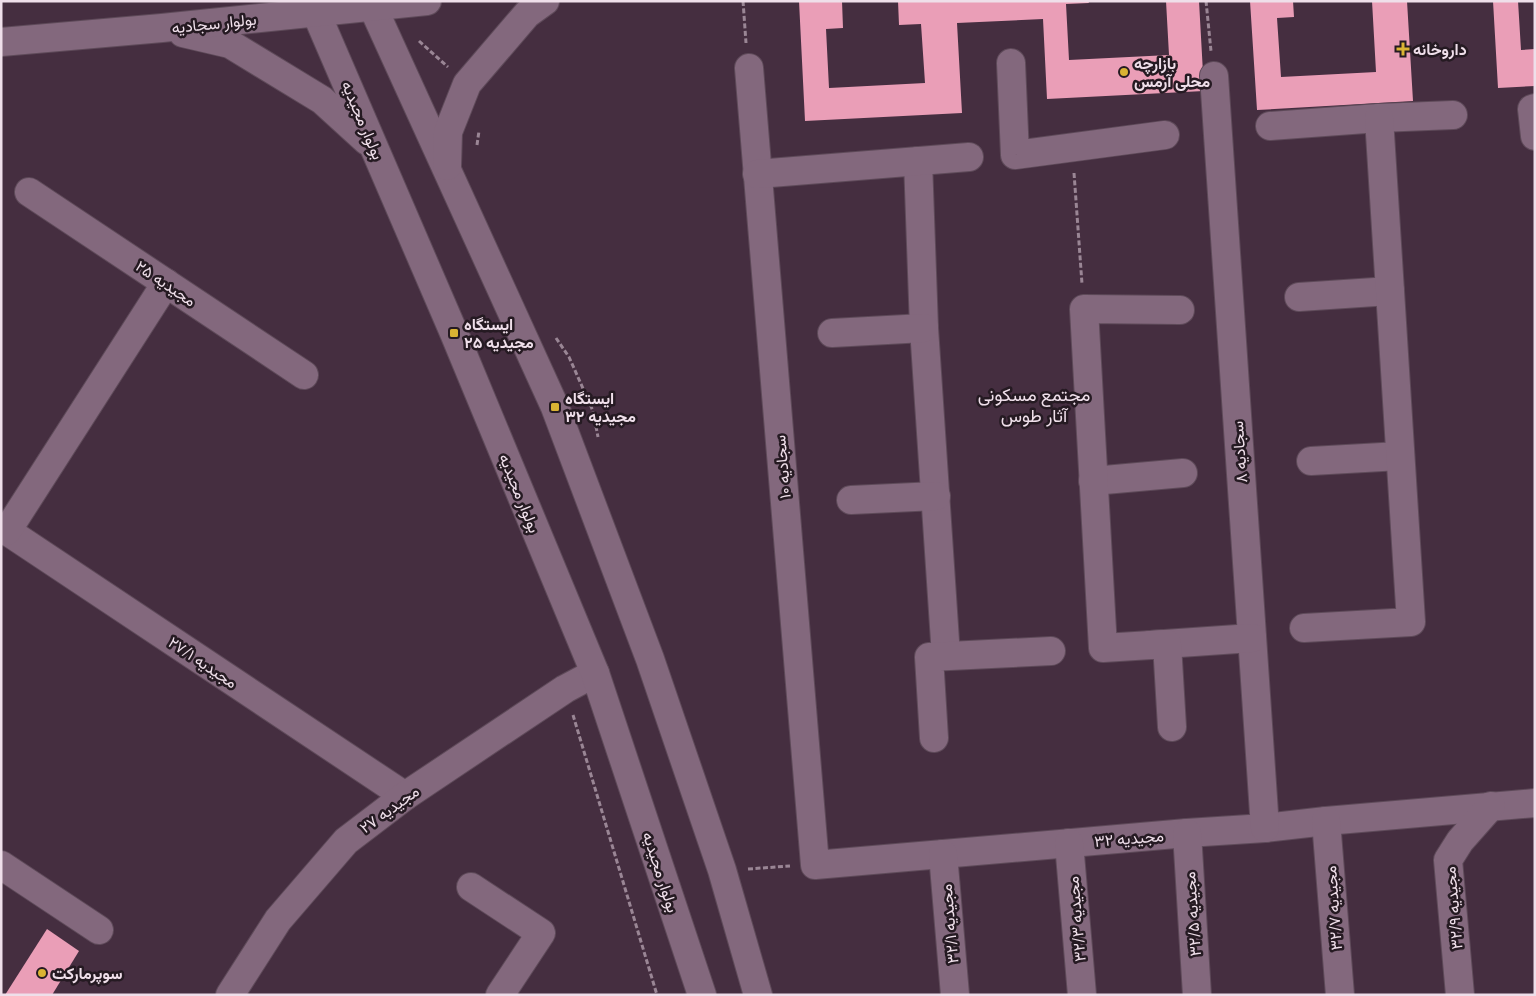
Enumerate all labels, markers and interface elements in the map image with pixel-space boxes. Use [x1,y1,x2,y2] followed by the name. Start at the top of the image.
[171,10,258,38] street label: بولوار سجادیه
[1413,40,1467,60] place label: داروخانه
[1397,43,1409,55] marker: داروخانه
[1134,54,1210,92] place label: بازارچه محلی آرمس
[1118,66,1130,78] marker: بازارچه محلی آرمس
[337,78,388,163] street label: بولوار مجیدیه
[132,256,200,311] street label: مجیدیه ۲۵
[464,315,534,352] place label: ایستگاه مجیدیه ۲۵
[448,327,460,339] marker: ایستگاه مجیدیه ۲۵
[978,384,1090,427] district label: مجتمع مسکونی آثار طوس
[565,389,636,426] place label: ایستگاه مجیدیه ۳۲
[549,401,561,413] marker: ایستگاه مجیدیه ۳۲
[1228,420,1251,484] street label: سجادیه ۸
[770,434,795,500] street label: سجادیه ۱۰
[494,451,544,536] street label: بولوار مجیدیه
[165,632,241,692] street label: مجیدیه ۲۷/۱
[356,782,423,837] street label: مجیدیه ۲۷
[1093,826,1165,851] street label: مجیدیه ۳۲
[638,829,682,915] street label: بولوار مجیدیه
[1321,865,1346,951] street label: مجیدیه ۳۲/۷
[1440,866,1467,950] street label: مجیدیه ۳۲/٩
[1180,871,1205,957] street label: مجیدیه ۳۲/۵
[1063,875,1090,963] street label: مجیدیه ۳۲/۳
[937,883,962,965] street label: مجیدیه ۳۲/۱
[52,964,123,985] place label: سوپرمارکت
[36,967,48,979] marker: سوپرمارکت

